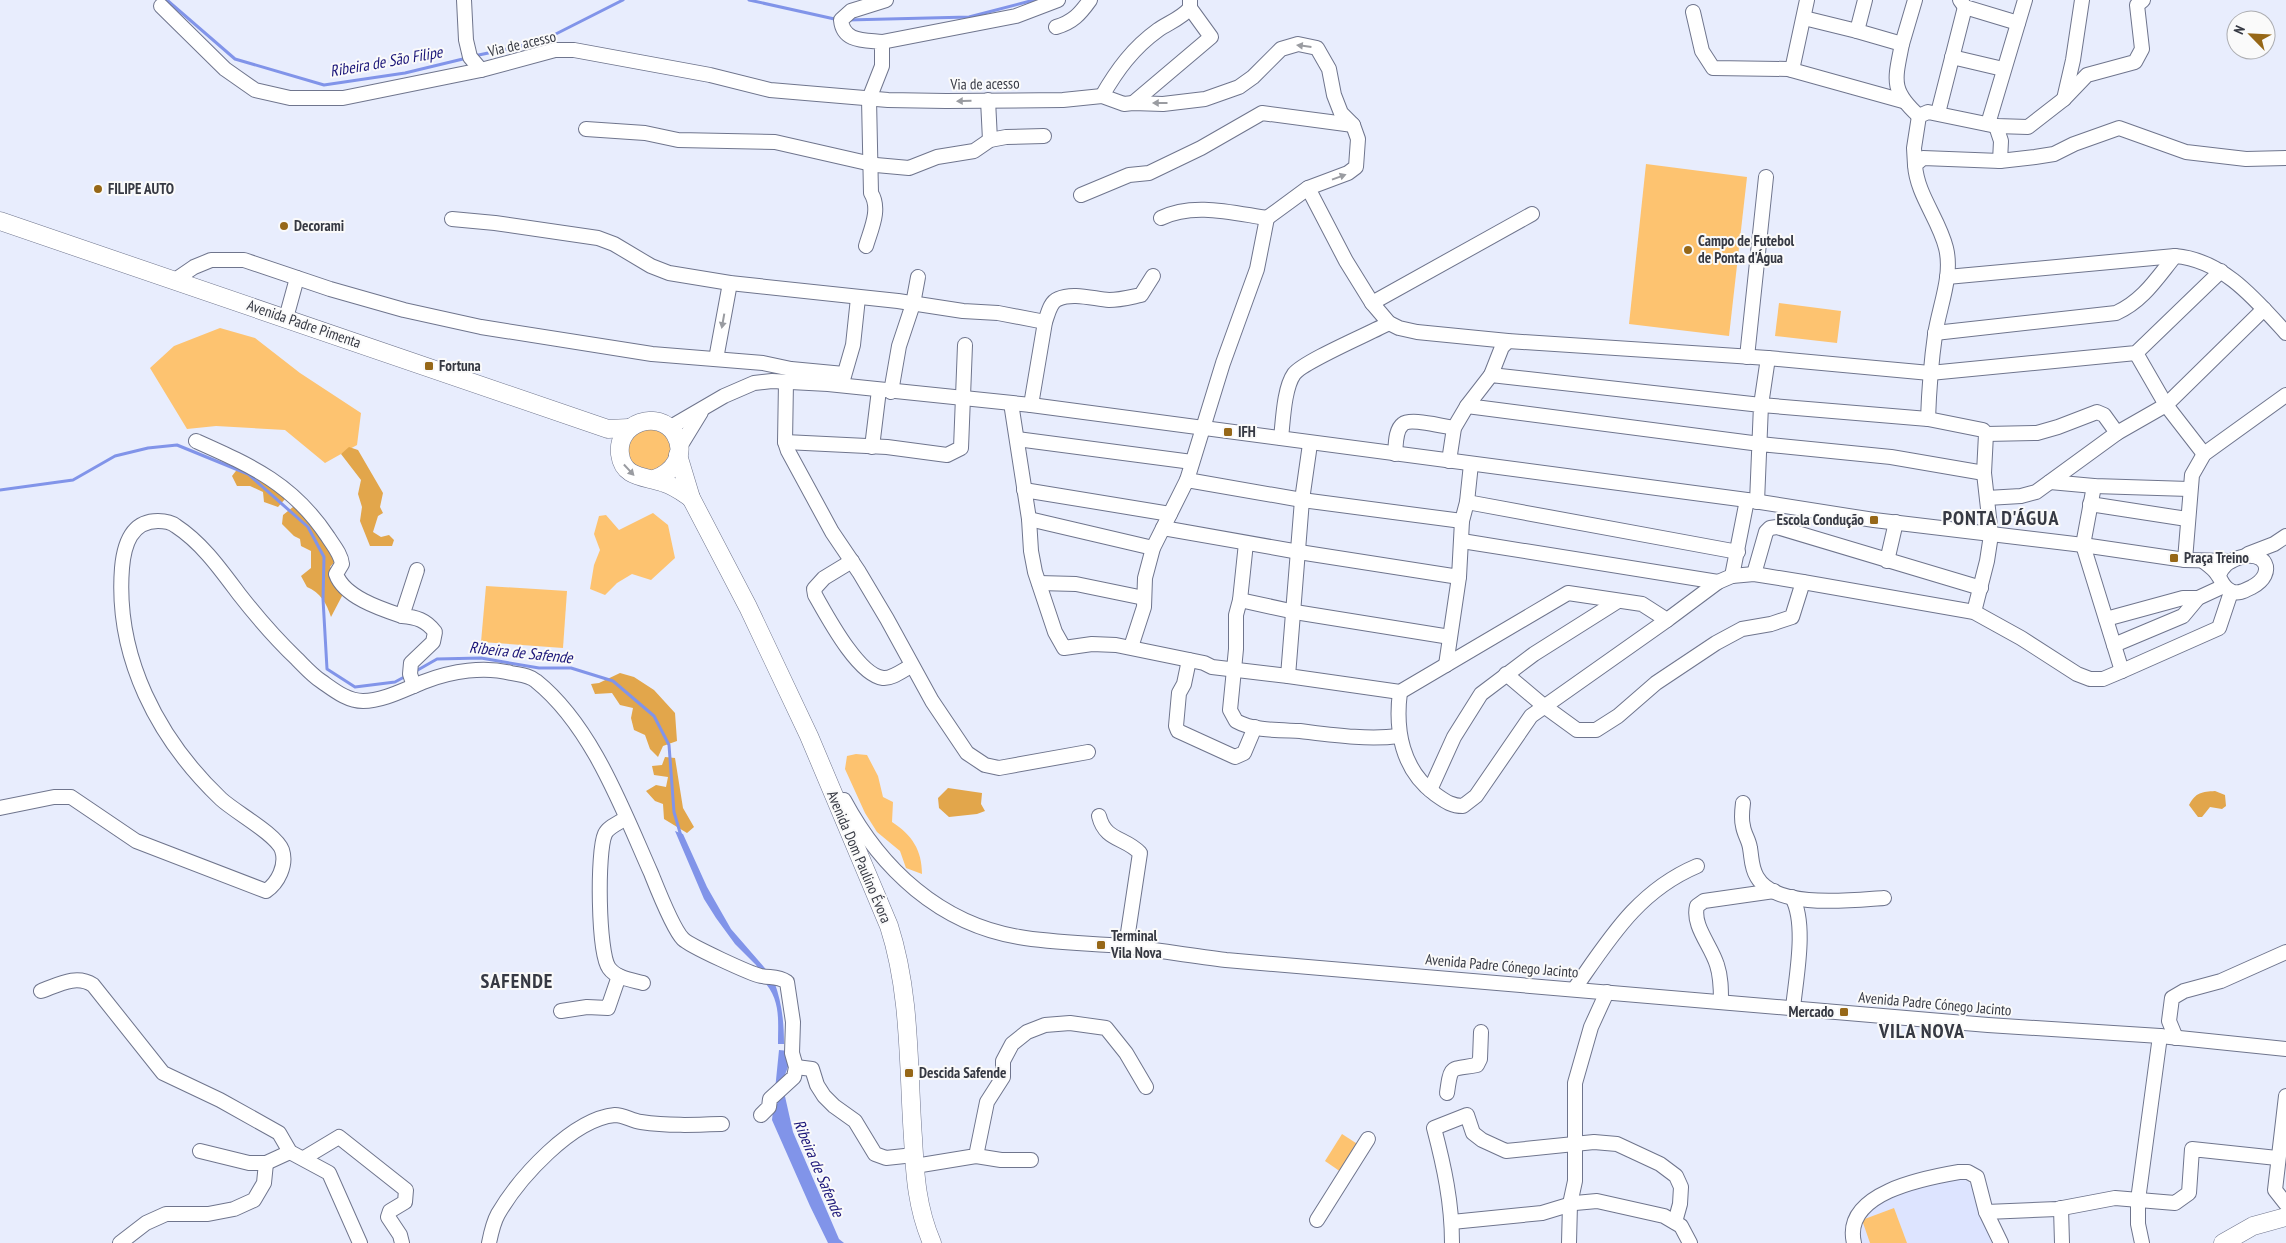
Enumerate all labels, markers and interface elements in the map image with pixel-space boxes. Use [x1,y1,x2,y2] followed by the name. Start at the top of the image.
[2226,10,2276,60] north arrow
[2229,23,2249,37] text: N
[485,26,558,61] street label: Via de acesso
[328,41,445,81] water label: Ribeira de São Filipe
[1296,41,1312,49] one-way arrow
[949,73,1020,94] street label: Via de acesso
[956,97,972,105] one-way arrow
[1152,99,1168,107] one-way arrow
[1332,173,1347,181] one-way arrow
[108,179,174,198] place label: FILIPE AUTO
[92,183,104,195] marker: FILIPE AUTO
[294,216,344,235] place label: Decorami
[278,220,290,232] marker: Decorami
[1698,231,1795,267] place label: Campo de Futebol de Ponta d'Água
[1682,244,1694,256] marker: Campo de Futebol de Ponta d'Água
[245,295,364,352] street label: Avenida Padre Pimenta
[718,314,726,330] one-way arrow
[439,356,481,375] place label: Fortuna
[423,360,435,372] marker: Fortuna
[1238,422,1256,441] place label: IFH
[1222,426,1234,438] marker: IFH
[623,463,635,475] one-way arrow
[1943,505,2059,531] district label: PONTA D'ÁGUA
[1777,510,1864,529] place label: Escola Condução
[1868,514,1880,526] marker: Escola Condução
[2184,548,2249,567] place label: Praça Treino
[2168,552,2180,564] marker: Praça Treino
[468,637,575,668] water label: Ribeira de Safende
[823,788,896,926] street label: Avenida Dom Paulino Évora
[1110,926,1162,962] place label: Terminal Vila Nova
[1095,939,1107,951] marker: Terminal Vila Nova
[1425,949,1579,982] street label: Avenida Padre Cónego Jacinto
[481,968,553,994] district label: SAFENDE
[1858,987,2012,1020] street label: Avenida Padre Cónego Jacinto
[1788,1002,1834,1021] place label: Mercado
[1838,1006,1850,1018] marker: Mercado
[1878,1018,1965,1044] district label: VILA NOVA
[919,1063,1006,1082] place label: Descida Safende
[903,1067,915,1079] marker: Descida Safende
[790,1116,849,1221] water label: Ribeira de Safende

